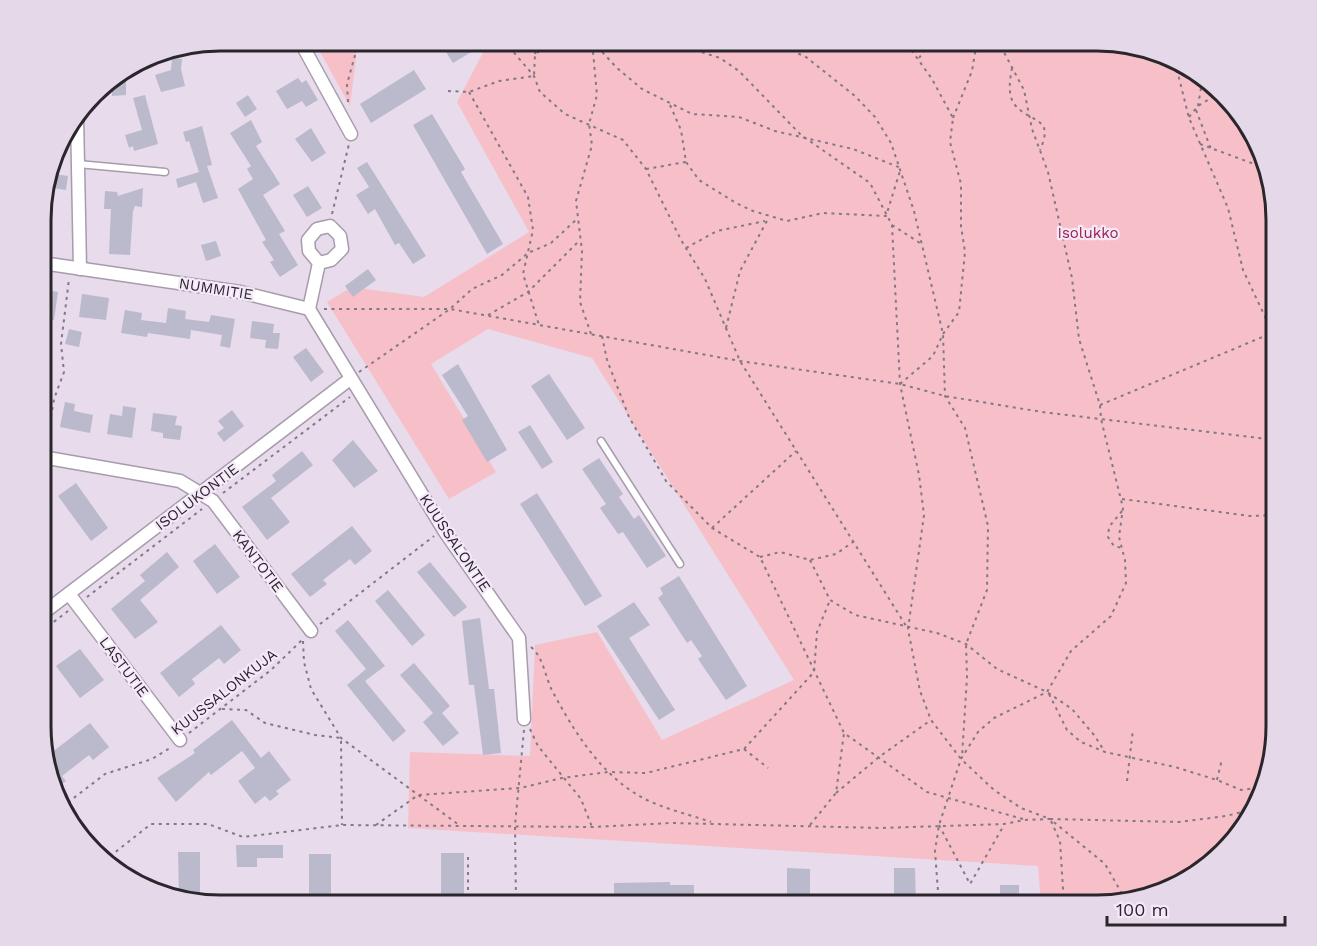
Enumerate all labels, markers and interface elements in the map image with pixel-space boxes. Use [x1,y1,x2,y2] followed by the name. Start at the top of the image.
[1058,224,1118,242] park label: Isolukko
[178,274,254,304] street label: NUMMITIE
[152,460,242,534] street label: ISOLUKONTIE
[416,491,494,595] street label: KUUSSALONTIE
[229,526,287,596] street label: KANTOTIE
[96,633,152,701] street label: LASTUTIE
[167,645,281,739] street label: KUUSSALONKUJA
[1107,889,1286,927] scale bar
[1116,899,1169,920] text: 100 m

